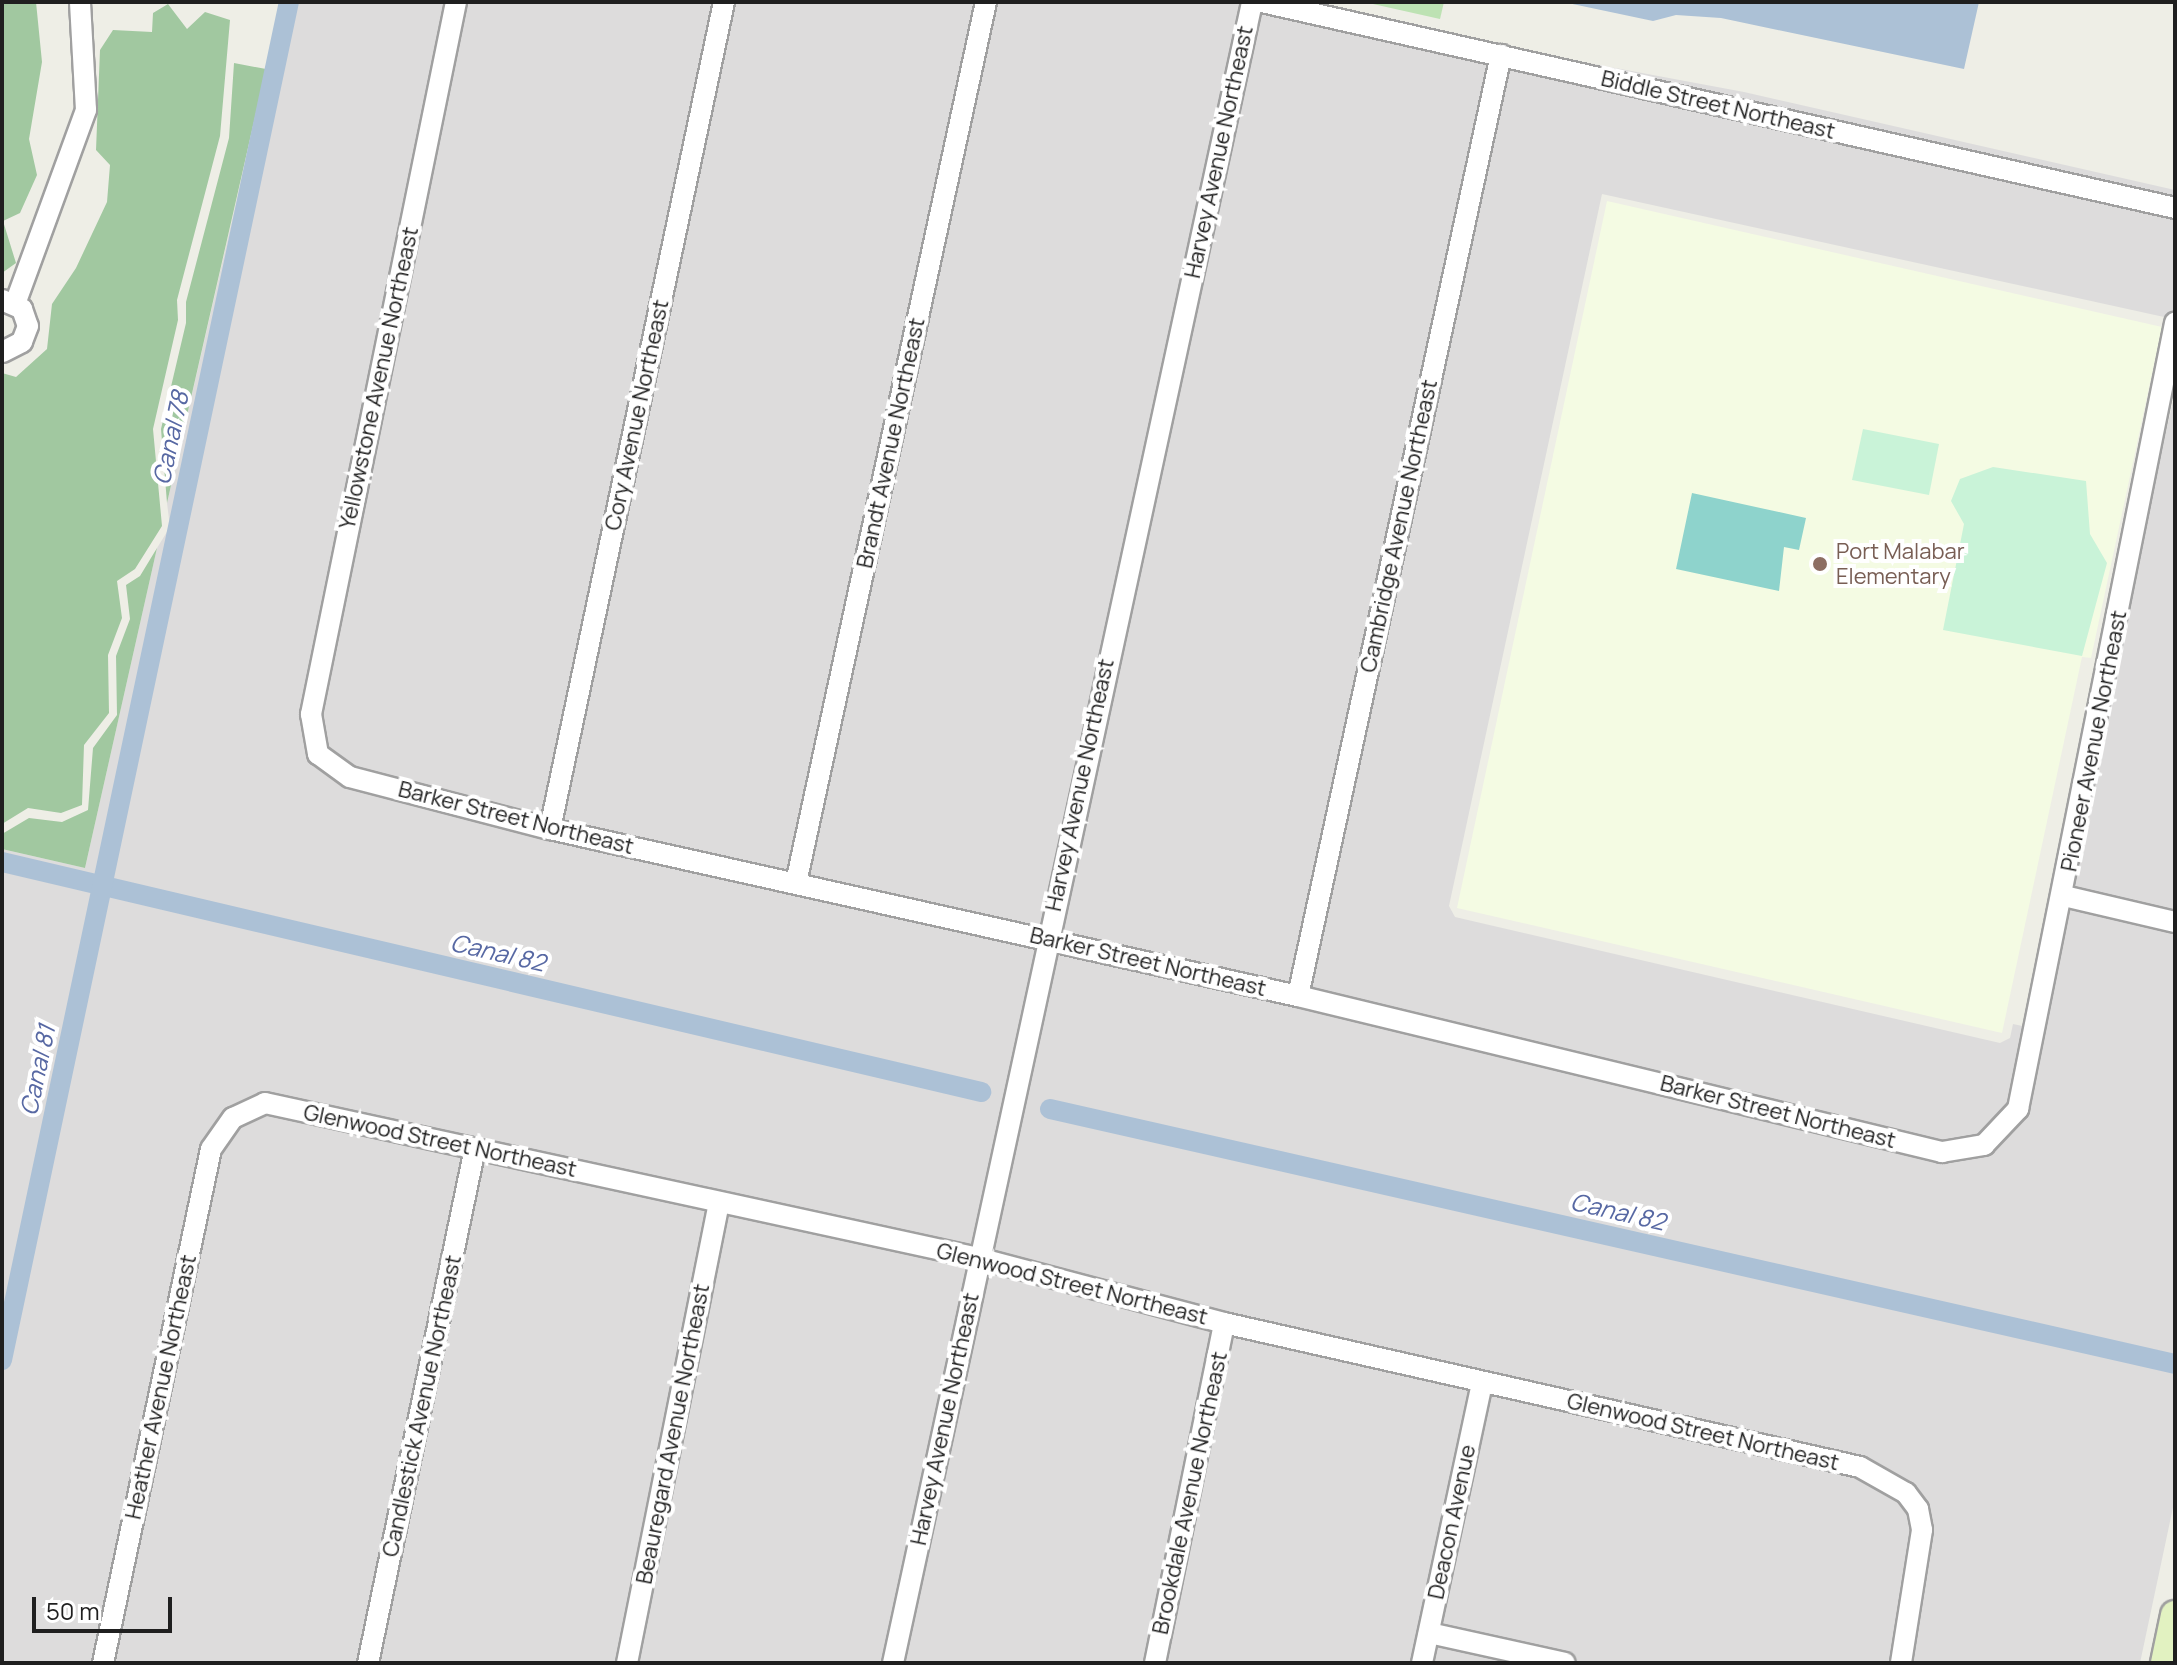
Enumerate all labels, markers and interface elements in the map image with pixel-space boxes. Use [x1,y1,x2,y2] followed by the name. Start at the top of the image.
[1179,23,1259,281] street label: Harvey Avenue Northeast
[1598,65,1838,145] street label: Biddle Street Northeast
[334,224,424,532] street label: Yellowstone Avenue Northeast
[600,297,674,533] street label: Cory Avenue Northeast
[852,315,930,571] street label: Brandt Avenue Northeast
[1355,377,1443,675] street label: Cambridge Avenue Northeast
[146,389,194,487] water label: Canal 78
[1836,538,1965,590] place label: Port Malabar Elementary
[1811,555,1829,573] marker: Port Malabar Elementary
[2056,608,2132,874] street label: Pioneer Avenue Northeast
[1040,656,1120,914] street label: Harvey Avenue Northeast
[396,776,636,860] street label: Barker Street Northeast
[1027,922,1269,1002] street label: Barker Street Northeast
[448,927,548,977] water label: Canal 82
[13,1022,61,1118] water label: Canal 81
[1658,1070,1898,1154] street label: Barker Street Northeast
[301,1099,579,1183] street label: Glenwood Street Northeast
[1568,1186,1668,1236] water label: Canal 82
[934,1238,1210,1330] street label: Glenwood Street Northeast
[120,1252,202,1522] street label: Heather Avenue Northeast
[377,1253,467,1559] street label: Candlestick Avenue Northeast
[631,1282,715,1586] street label: Beauregard Avenue Northeast
[905,1290,985,1548] street label: Harvey Avenue Northeast
[1147,1349,1233,1637] street label: Brookdale Avenue Northeast
[1564,1388,1842,1476] street label: Glenwood Street Northeast
[1423,1442,1481,1602] street label: Deacon Avenue
[36,1581,176,1631] scale bar
[46,1594,100,1627] text: 50 m

